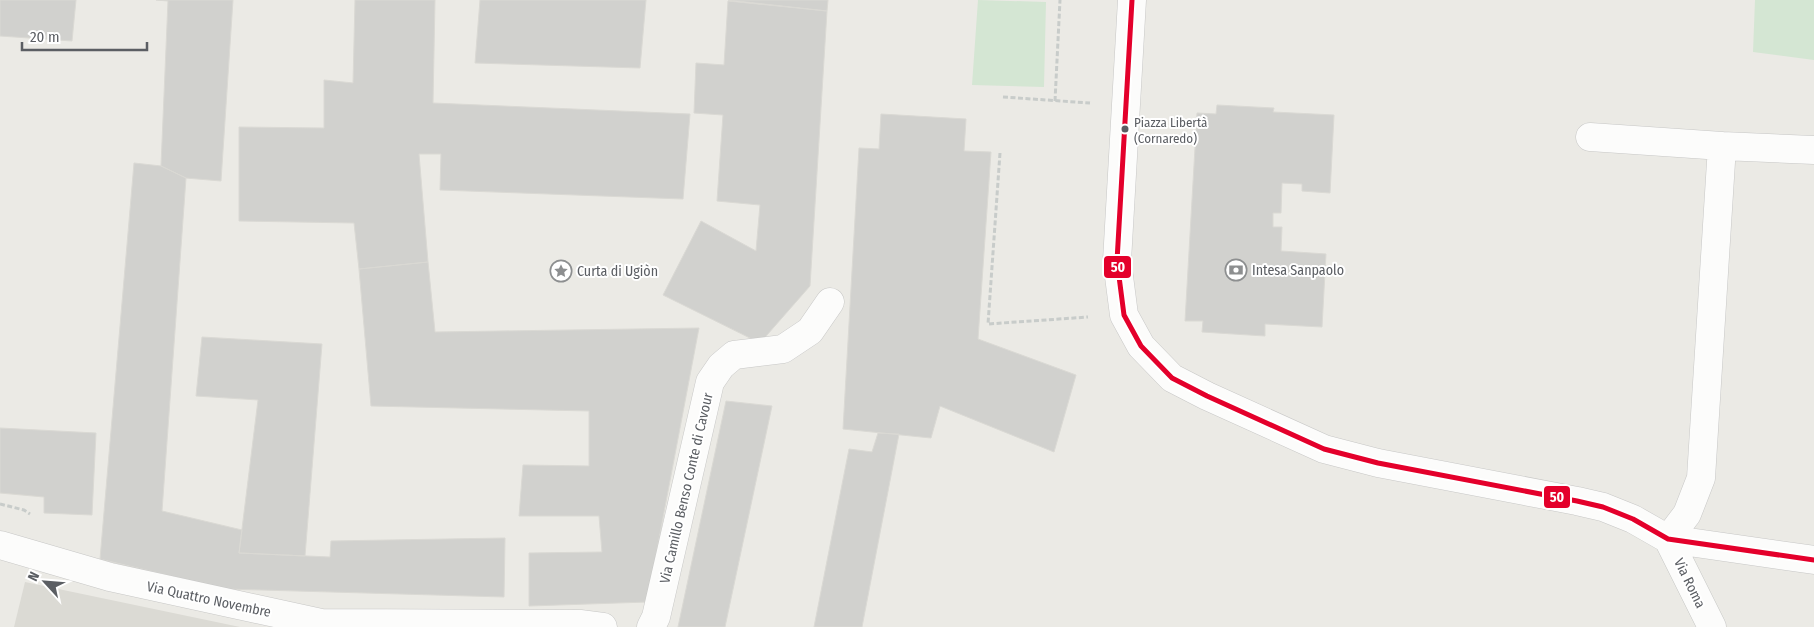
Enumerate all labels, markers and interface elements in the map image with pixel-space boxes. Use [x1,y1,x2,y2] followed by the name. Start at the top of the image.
[22,20,148,52] scale bar
[30,28,60,46] text: 20 m
[1134,115,1207,146] place label: Piazza Libertà (Cornaredo)
[1120,124,1130,134] marker: Piazza Libertà (Cornaredo)
[1103,255,1132,279] line badge: 50
[1224,258,1248,282] bank icon: Intesa Sanpaolo
[549,259,573,283] place icon: Curta di Ugiòn
[1111,259,1126,276] text: 50
[1252,262,1344,279] place label: Intesa Sanpaolo
[577,263,658,280] place label: Curta di Ugiòn
[656,391,717,585] street label: Via Camillo Benso Conte di Cavour
[1543,485,1571,509] line badge: 50
[1550,489,1565,506] text: 50
[1670,556,1709,611] street label: Via Roma
[20,557,70,607] north arrow
[24,569,43,584] text: N
[145,578,273,621] street label: Via Quattro Novembre

